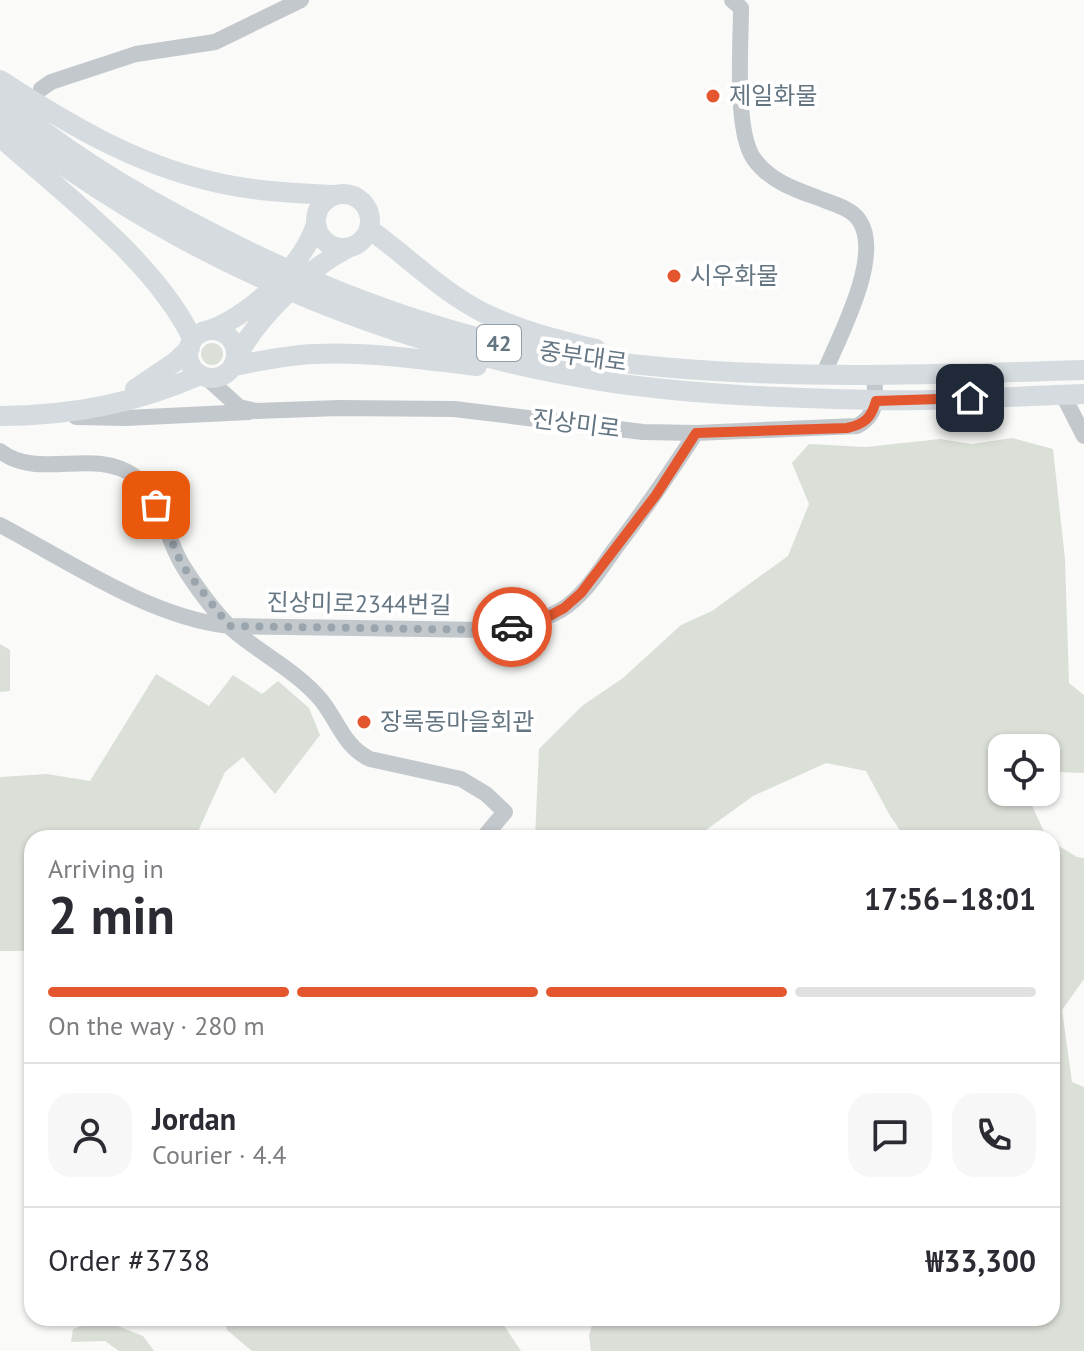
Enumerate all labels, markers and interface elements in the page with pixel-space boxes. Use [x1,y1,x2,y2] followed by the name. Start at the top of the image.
[729,80,817,111] place label: 제일화물
[704,87,722,105] marker: 제일화물
[690,260,778,291] place label: 시우화물
[665,267,683,285] marker: 시우화물
[477,325,521,361] road number: 42
[537,335,629,378] street label: 중부대로
[936,364,1004,432] pin
[948,376,992,420] icon: home
[530,403,622,444] street label: 진상미로
[122,471,190,539] pin
[134,483,178,527] icon: bag
[266,586,452,621] street label: 진상미로2344번길
[472,587,552,667] courier
[490,605,534,649] icon: car
[380,706,535,737] place label: 장록동마을회관
[355,713,373,731] marker: 장록동마을회관
[988,734,1060,806] map controls
[988,734,1060,806] button: locate
[48,852,164,885] text: Arriving in
[864,879,1036,918] text: 17:56–18:01
[48,881,175,948] text: 2 min
[48,1009,265,1042] text: On the way · 280 m
[48,1093,132,1177] button: person
[848,1093,932,1177] button: chat
[952,1093,1036,1177] button: phone
[152,1099,236,1138] text: Jordan
[152,1138,286,1171] text: Courier · 4.4
[48,1240,210,1279] text: Order #3738
[926,1241,1036,1280] text: ₩33,300

